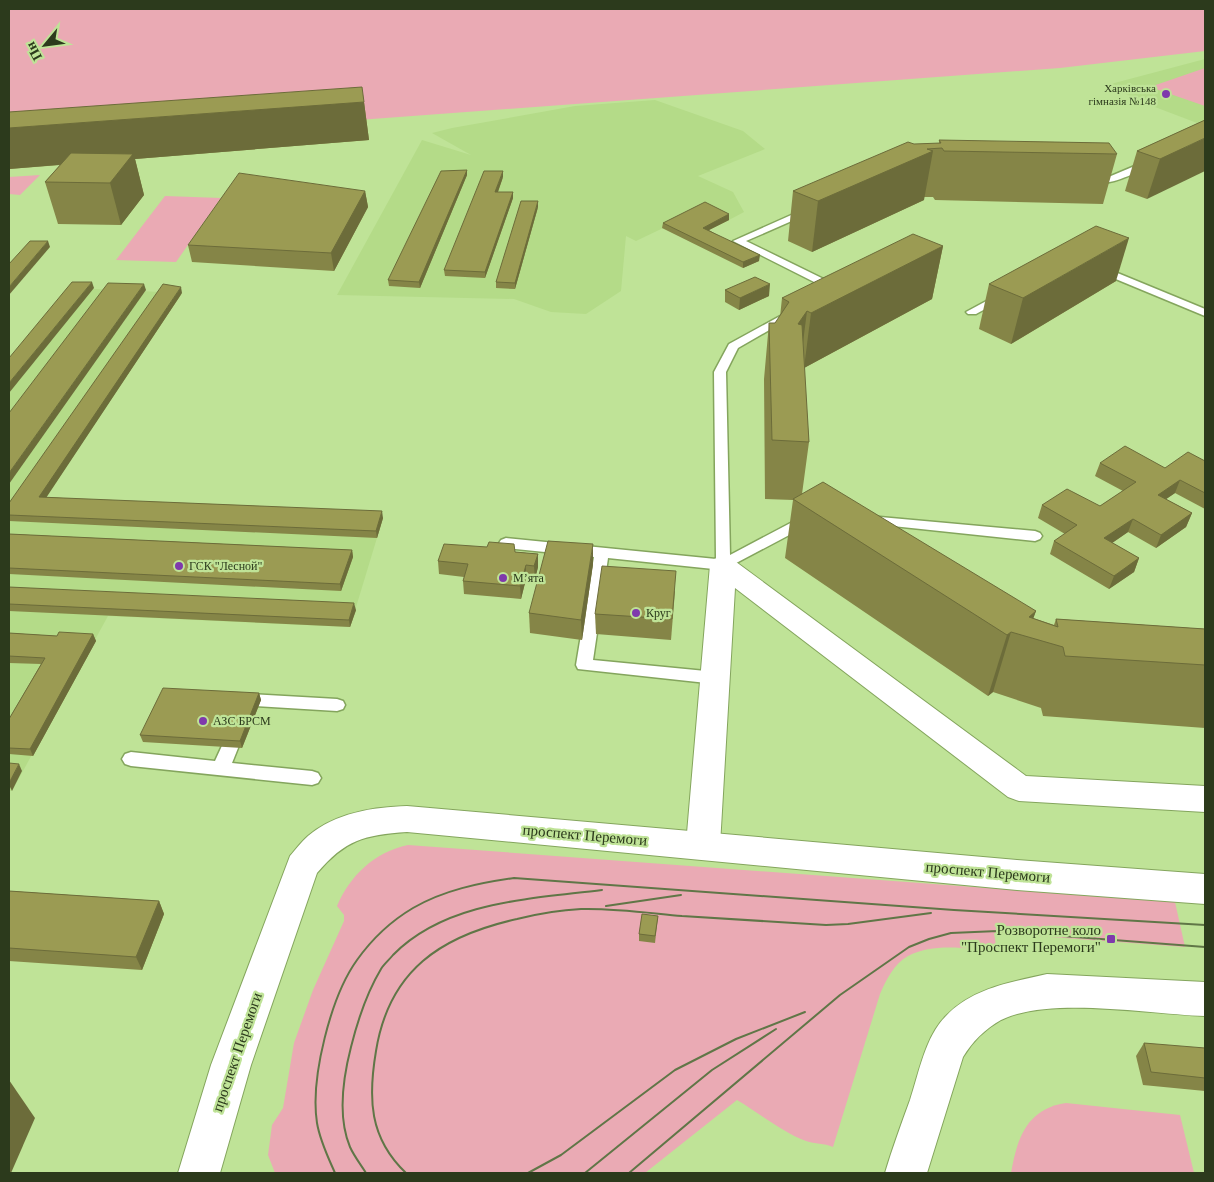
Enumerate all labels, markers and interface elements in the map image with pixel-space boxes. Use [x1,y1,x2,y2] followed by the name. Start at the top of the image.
[20,20,70,70] north arrow
[23,39,45,63] text: Пн
[1088,82,1156,107] place label: Харківська гімназія №148
[1160,88,1172,100] marker: Харківська гімназія №148
[189,559,263,573] place label: ГСК "Лесной"
[173,560,185,572] marker: ГСК "Лесной"
[513,571,545,585] place label: Мʼята
[497,572,509,584] marker: Мʼята
[646,606,671,620] place label: Круг
[630,607,642,619] marker: Круг
[213,714,271,728] place label: АЗС БРСМ
[197,715,209,727] marker: АЗС БРСМ
[522,822,648,848] street label: проспект Перемоги
[925,859,1051,885] street label: проспект Перемоги
[961,922,1101,955] place label: Розворотне коло "Проспект Перемоги"
[1105,933,1117,945] marker: Розворотне коло "Проспект Перемоги"
[209,990,265,1114] street label: проспект Перемоги

